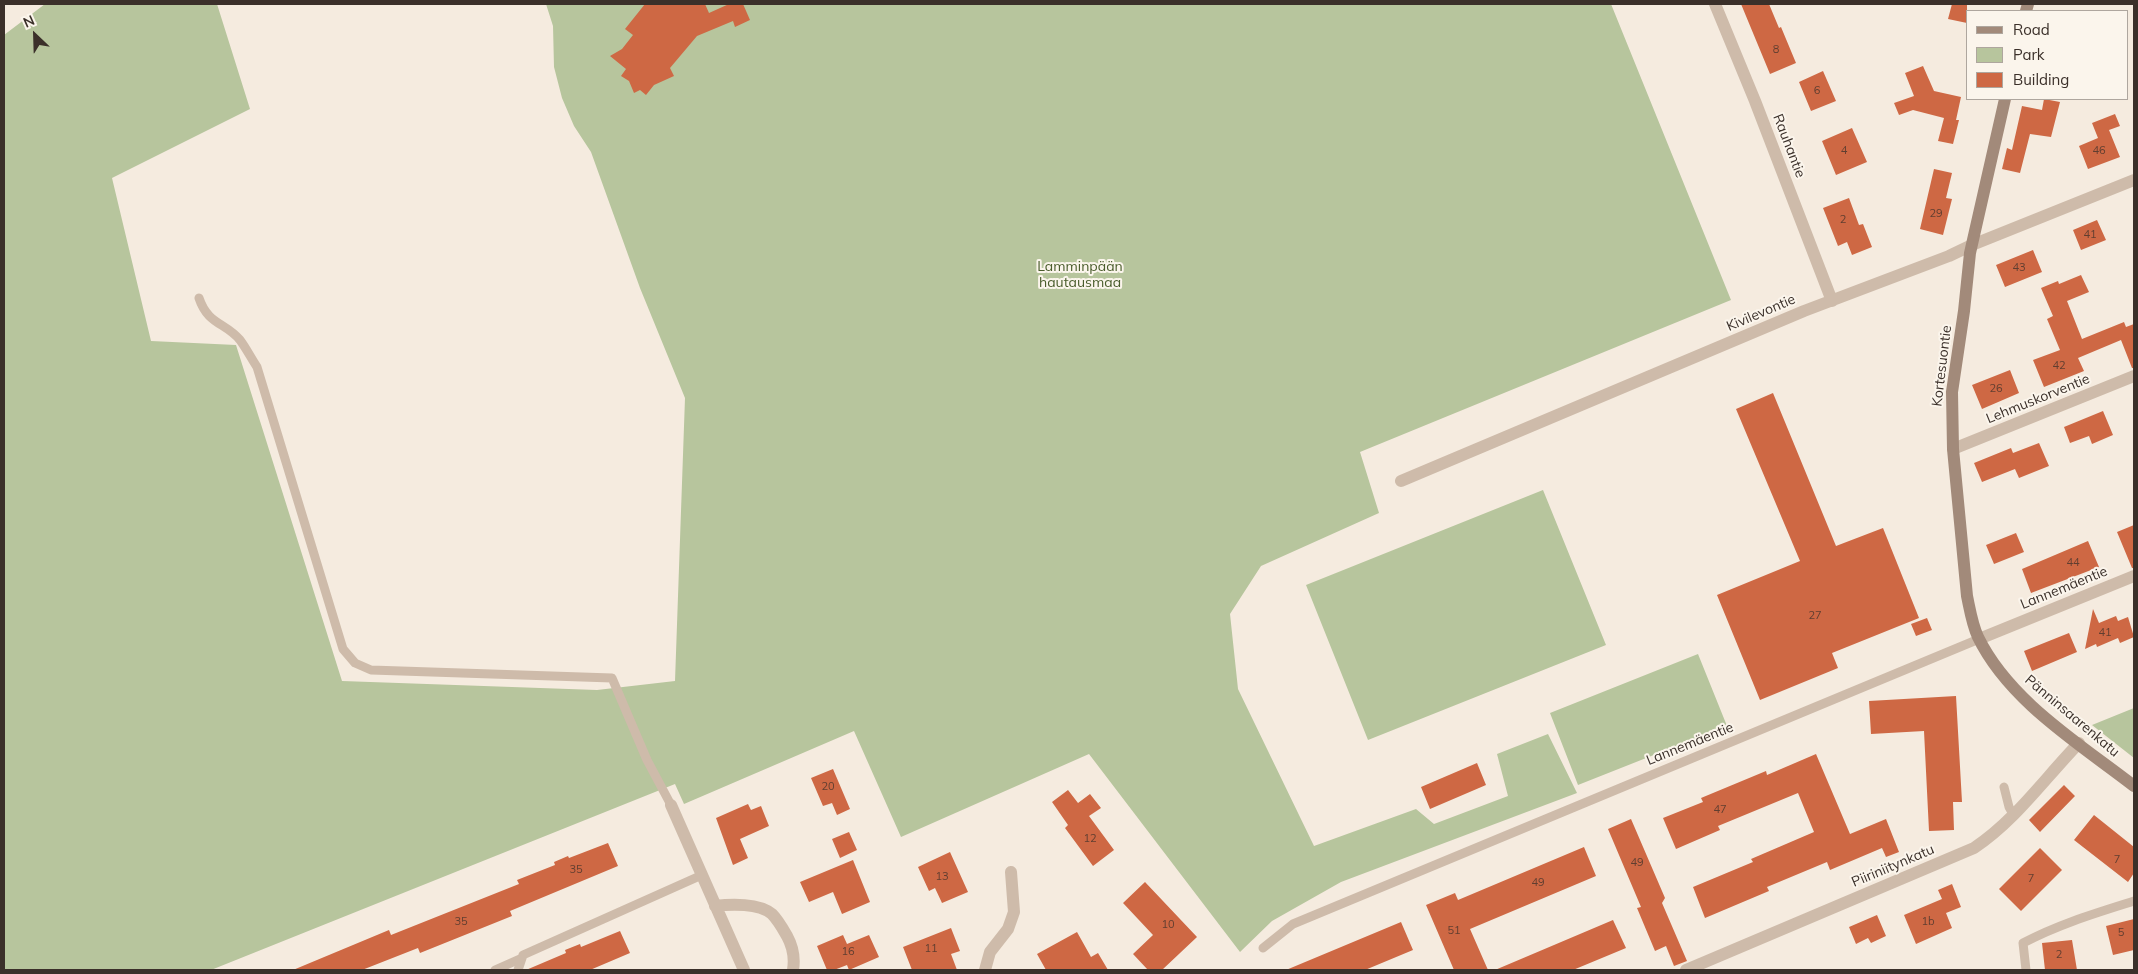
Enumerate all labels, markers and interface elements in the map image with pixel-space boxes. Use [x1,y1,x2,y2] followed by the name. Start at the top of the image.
[10,10,60,60] north arrow
[1966,10,2128,100] legend
[20,11,37,32] text: N
[2013,20,2050,39] text: Road
[1773,43,1779,57] house number: 8
[2013,45,2045,64] text: Park
[2013,70,2069,89] text: Building
[1814,84,1820,98] house number: 6
[1769,112,1809,180] street label: Rauhantie
[1841,144,1847,158] house number: 4
[2092,144,2106,158] house number: 46
[1929,207,1943,221] house number: 29
[1840,213,1846,227] house number: 2
[2083,228,2097,242] house number: 41
[1037,259,1123,292] park label: Lamminpään hautausmaa
[2012,261,2026,275] house number: 43
[1724,291,1798,335] street label: Kivilevontie
[1929,324,1955,408] street label: Kortesuontie
[2052,359,2066,373] house number: 42
[1984,371,2092,427] street label: Lehmuskorventie
[1989,382,2003,396] house number: 26
[2066,556,2080,570] house number: 44
[2018,563,2110,613] street label: Lannemäentie
[1808,609,1822,623] house number: 27
[2098,626,2112,640] house number: 41
[2021,671,2123,761] street label: Pänninsaarenkatu
[1644,719,1736,769] street label: Lannemäentie
[821,780,835,794] house number: 20
[1713,803,1727,817] house number: 47
[1083,832,1097,846] house number: 12
[1849,841,1937,891] street label: Piiriniitynkatu
[2114,853,2120,867] house number: 7
[1630,856,1644,870] house number: 49
[569,863,583,877] house number: 35
[935,870,949,884] house number: 13
[2028,872,2034,886] house number: 7
[1531,876,1545,890] house number: 49
[454,915,468,929] house number: 35
[1921,915,1935,929] house number: 1b
[1161,918,1175,932] house number: 10
[1447,924,1461,938] house number: 51
[2118,926,2124,940] house number: 5
[924,942,938,956] house number: 11
[841,945,855,959] house number: 16
[2056,948,2062,962] house number: 2

